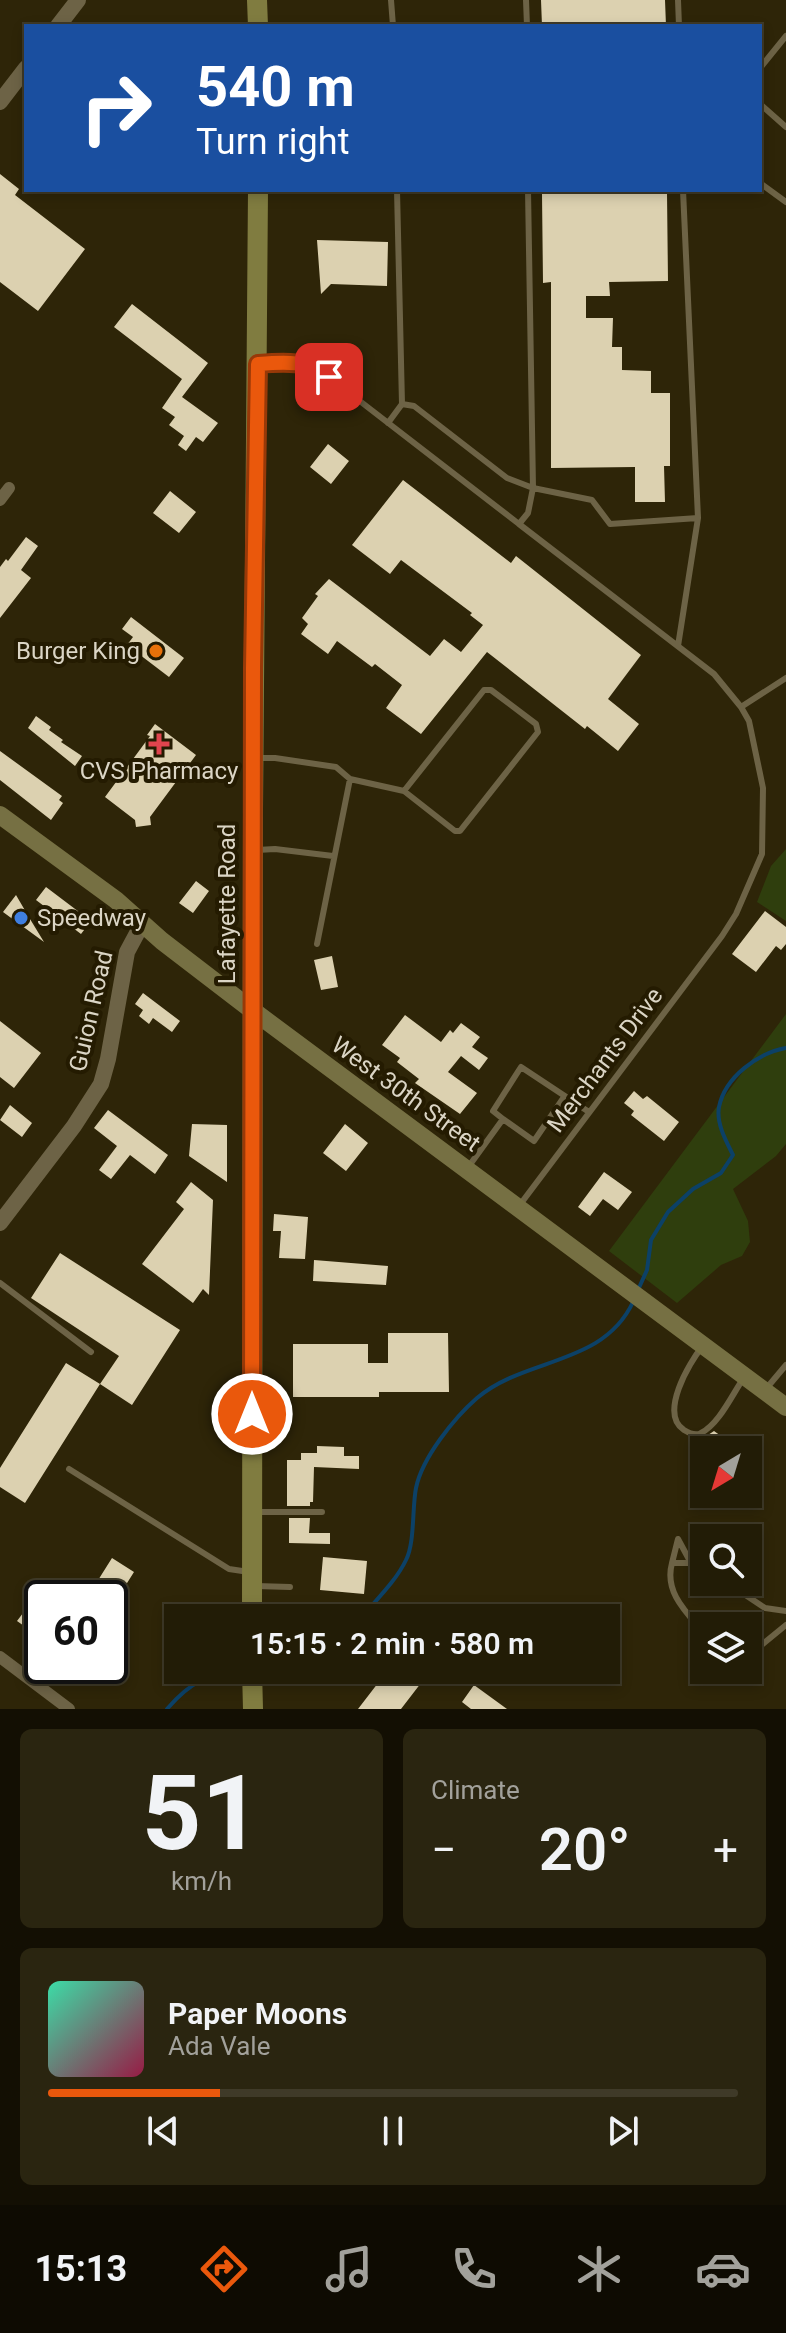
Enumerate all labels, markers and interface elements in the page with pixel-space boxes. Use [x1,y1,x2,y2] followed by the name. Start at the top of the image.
[196,54,355,120] text: 540 m
[64,56,168,160] icon: right
[196,121,349,163] text: Turn right
[295,343,363,411] pin
[307,355,351,399] icon: arrive
[16,637,140,665] place label: Burger King
[147,642,165,660] marker: Burger King
[150,735,168,753] marker: CVS Pharmacy
[80,757,239,785] place label: CVS Pharmacy
[213,824,241,984] street label: Lafayette Road
[37,904,147,932] place label: Speedway
[12,909,30,927] marker: Speedway
[63,948,119,1074] street label: Guion Road
[542,982,668,1138] street label: Merchants Drive
[326,1031,486,1157] street label: West 30th Street
[210,1372,294,1456] position arrow
[690,1436,762,1508] north arrow
[690,1436,762,1684] map controls
[690,1524,762,1596] button: search
[24,1580,128,1684] speed limit sign: 60
[690,1612,762,1684] button: layers
[250,1626,534,1661] text: 15:15 · 2 min · 580 m
[142,1753,261,1874] text: 51
[431,1775,520,1805] text: Climate
[539,1814,630,1885] text: 20°
[431,1824,456,1876] text: −
[713,1824,738,1876] text: +
[171,1866,232,1896] text: km/h
[168,1996,347,2031] text: Paper Moons
[168,2031,270,2061] text: Ada Vale
[141,2109,185,2153] icon: previous
[371,2109,415,2153] icon: pause
[601,2109,645,2153] icon: next
[196,2241,252,2297] icon: directions
[321,2241,377,2297] icon: music
[446,2241,502,2297] icon: phone
[571,2241,627,2297] icon: climate
[695,2241,751,2297] icon: car
[34,2248,127,2290] text: 15:13

